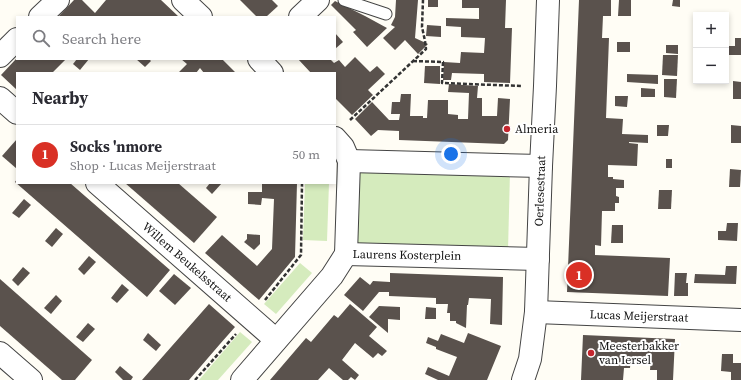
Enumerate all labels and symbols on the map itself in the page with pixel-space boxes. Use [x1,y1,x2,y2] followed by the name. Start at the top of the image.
[515,121,559,137] place label: Almeria
[502,124,512,134] marker: Almeria
[441,144,461,164] your location
[531,155,549,227] street label: Oerlesestraat
[139,219,235,305] street label: Willem Beukelsstraat
[353,246,461,264] street label: Laurens Kosterplein
[566,260,592,290] pin: 1
[589,306,689,326] street label: Lucas Meijerstraat
[599,338,679,368] place label: Meesterbakker van Iersel
[586,348,596,358] marker: Meesterbakker van Iersel

